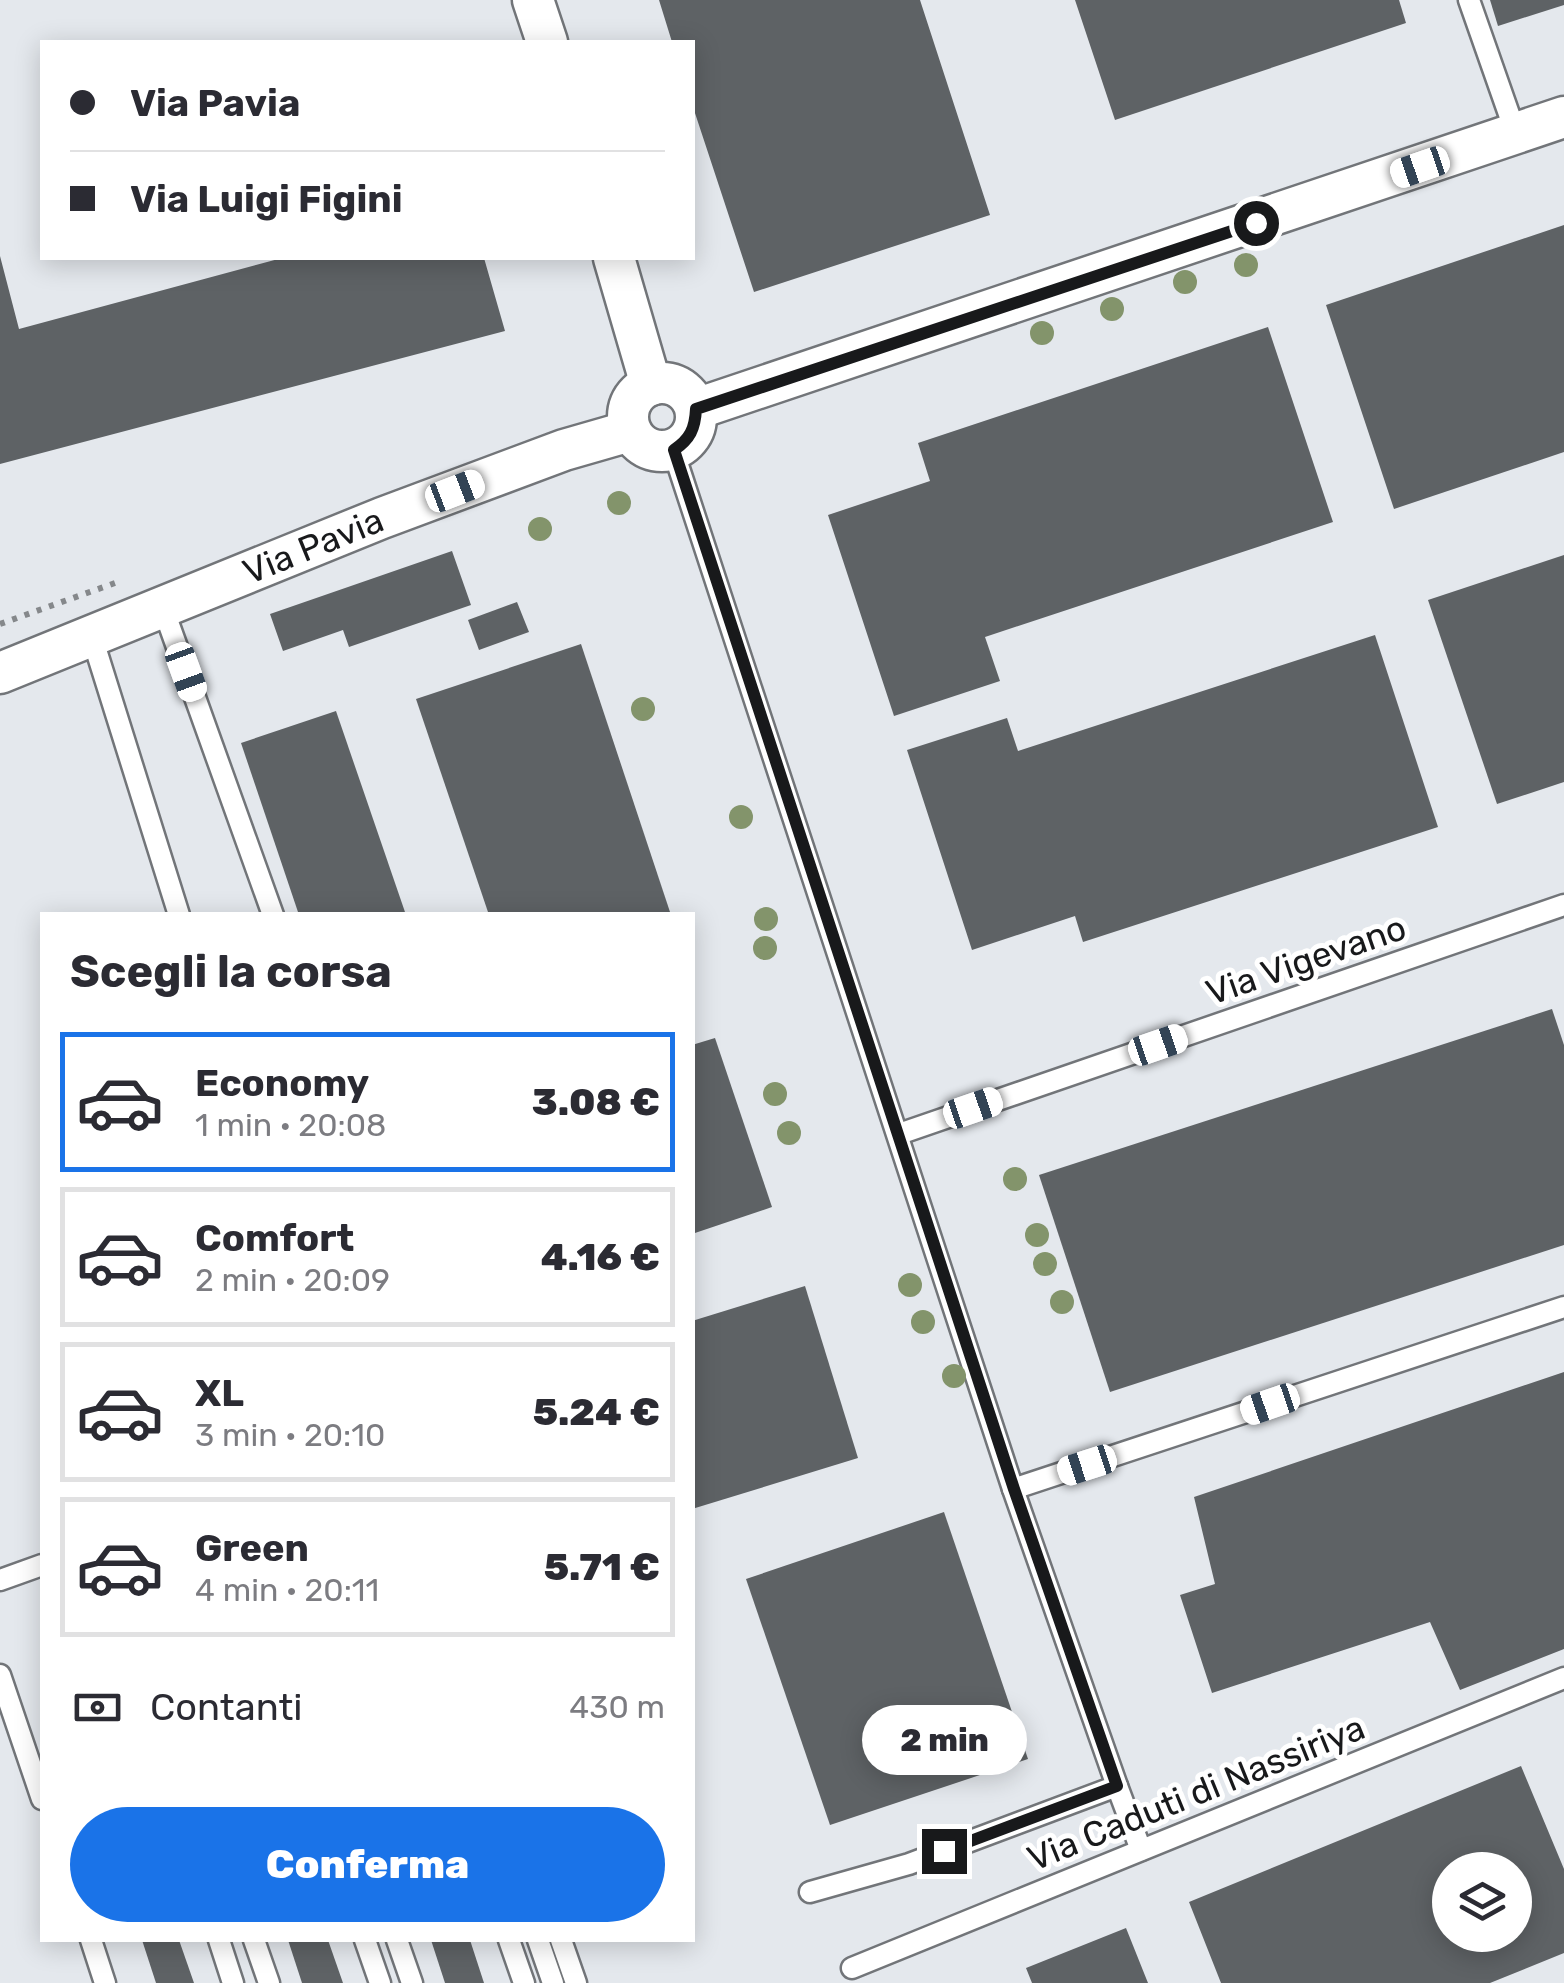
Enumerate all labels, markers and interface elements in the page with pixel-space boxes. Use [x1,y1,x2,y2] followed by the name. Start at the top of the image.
[130,80,300,126] text: Via Pavia
[1387,143,1453,191] car
[130,176,403,222] text: Via Luigi Figini
[1234,201,1279,246] route start
[422,466,488,516] car
[237,499,389,593] street label: Via Pavia
[162,639,210,705] car
[1201,906,1411,1014] street label: Via Vigevano
[70,945,392,998] text: Scegli la corsa
[1125,1021,1191,1069] car
[75,1057,165,1147] icon: car
[195,1060,369,1106] text: Economy
[532,1079,660,1125] text: 3.08 €
[940,1084,1006,1132] car
[195,1106,386,1144] text: 1 min · 20:08
[75,1212,165,1302] icon: car
[195,1215,354,1261] text: Comfort
[541,1234,660,1280] text: 4.16 €
[195,1261,390,1299] text: 2 min · 20:09
[75,1367,165,1457] icon: car
[195,1370,244,1416] text: XL
[1237,1380,1303,1428] car
[533,1389,660,1435] text: 5.24 €
[195,1416,385,1454] text: 3 min · 20:10
[1054,1441,1120,1489] car
[75,1522,165,1612] icon: car
[195,1525,309,1571] text: Green
[544,1544,660,1590] text: 5.71 €
[195,1571,379,1609] text: 4 min · 20:11
[70,1680,125,1735] icon: cash
[150,1684,303,1730] text: Contanti
[569,1688,665,1726] text: 430 m
[862,1706,1026,1776] callout: 2 min
[1021,1706,1371,1880] street label: Via Caduti di Nassiriya
[900,1721,989,1759] text: 2 min
[70,1807,665,1922] button: Conferma
[922,1829,967,1874] route end
[1432,1852,1532,1952] map controls
[1432,1852,1532,1952] button: layers

